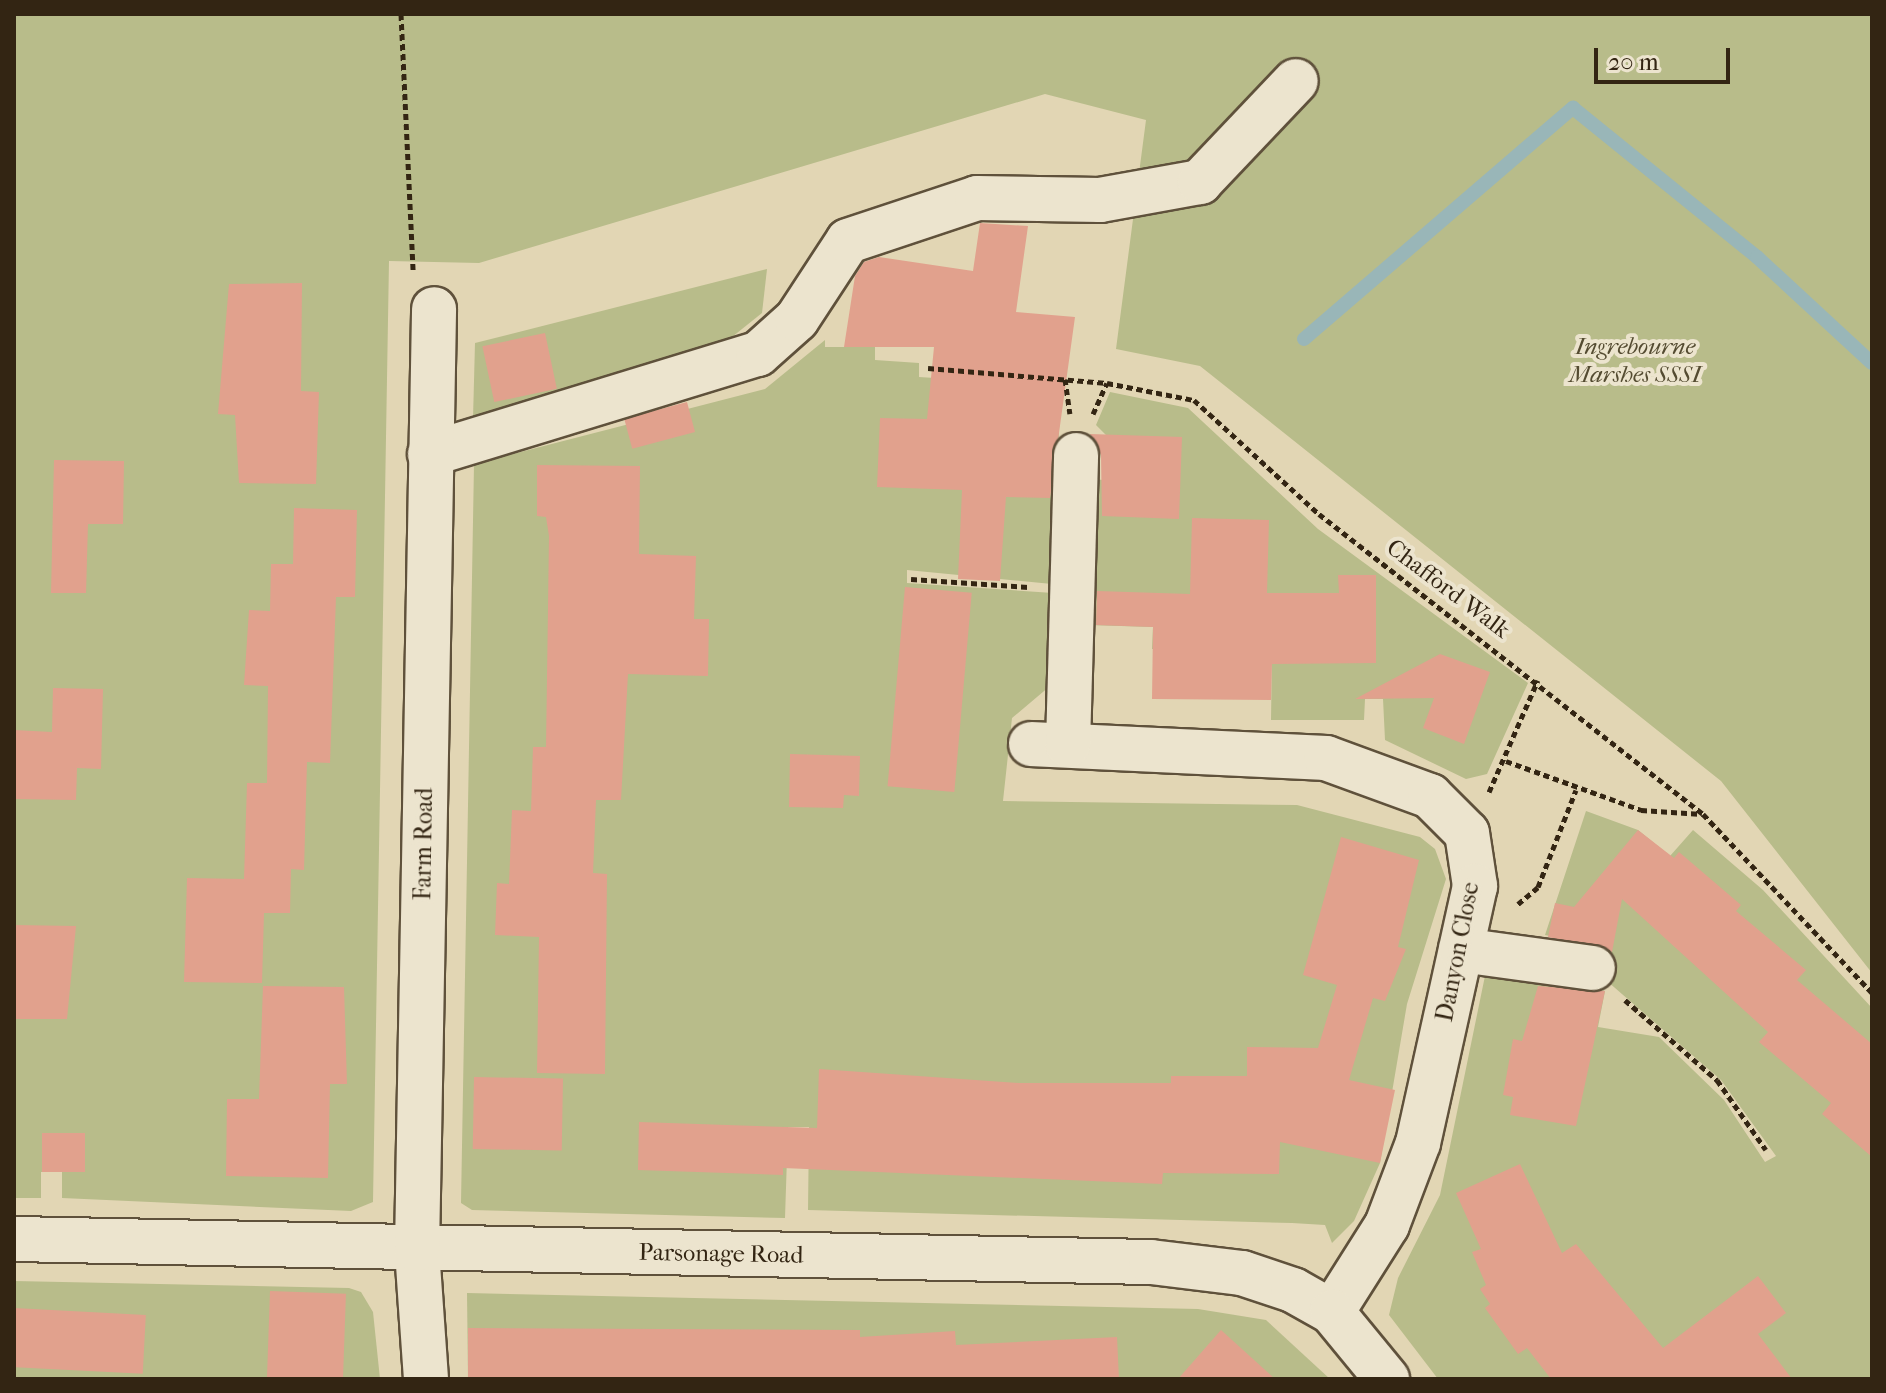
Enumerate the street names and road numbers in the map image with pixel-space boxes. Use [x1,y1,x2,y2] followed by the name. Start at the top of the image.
[1381,533,1515,645] street label: Chafford Walk
[409,787,439,901] street label: Farm Road
[1430,880,1486,1024] street label: Danyon Close
[638,1238,804,1270] street label: Parsonage Road

